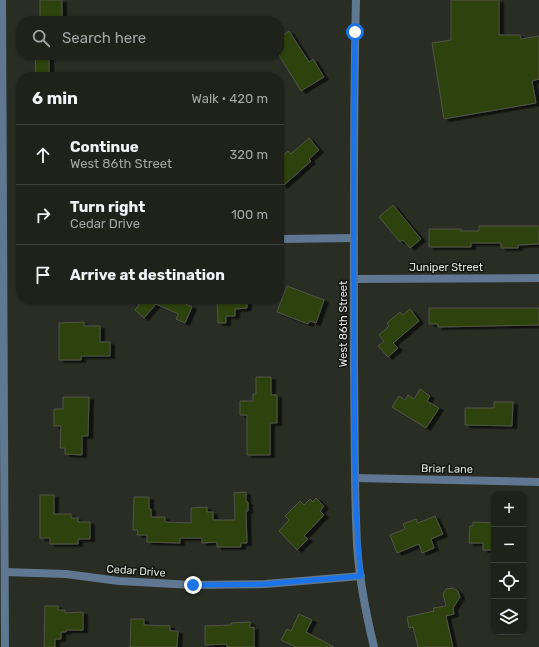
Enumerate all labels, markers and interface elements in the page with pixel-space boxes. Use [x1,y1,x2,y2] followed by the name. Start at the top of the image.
[16,16,284,60] search box
[346,23,364,41] route start
[30,27,52,49] icon: search
[62,29,146,47] text: Search here
[32,88,78,108] text: 6 min
[192,91,268,106] text: Walk · 420 m
[70,138,139,156] text: Continue
[32,144,54,166] icon: ahead
[230,147,268,162] text: 320 m
[70,156,172,171] text: West 86th Street
[70,198,145,216] text: Turn right
[32,204,54,226] icon: right
[231,207,268,222] text: 100 m
[70,216,140,231] text: Cedar Drive
[409,261,484,274] street label: Juniper Street
[32,264,54,286] icon: arrive
[70,266,225,284] text: Arrive at destination
[337,280,350,367] street label: West 86th Street
[421,462,473,476] street label: Briar Lane
[491,491,527,635] map controls
[491,491,527,527] button: +
[491,527,527,563] button: −
[106,562,166,580] street label: Cedar Drive
[491,563,527,599] button: locate
[184,576,202,594] route end
[491,599,527,635] button: layers

